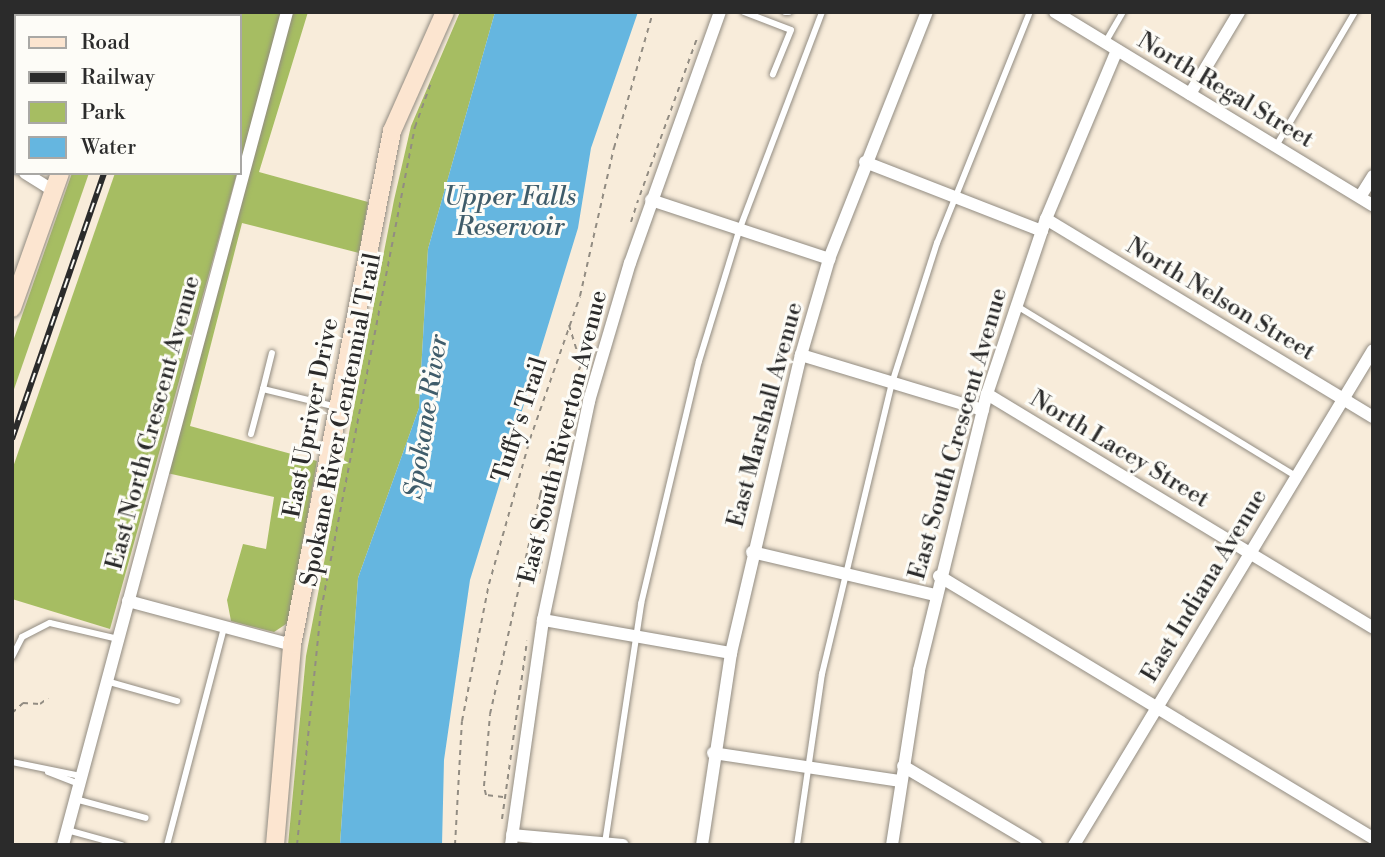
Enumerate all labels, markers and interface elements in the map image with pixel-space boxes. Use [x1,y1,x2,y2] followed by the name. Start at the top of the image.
[14,14,242,175] legend
[1132,27,1318,155] street label: North Regal Street
[81,30,130,56] text: Road
[81,65,155,91] text: Railway
[81,100,125,126] text: Park
[81,135,136,161] text: Water
[444,182,576,244] water label: Upper Falls Reservoir
[1120,232,1320,368] street label: North Nelson Street
[296,251,388,589] street label: Spokane River Centennial Trail
[101,273,207,573] street label: East North Crescent Avenue
[904,285,1014,583] street label: East South Crescent Avenue
[514,287,614,587] street label: East South Riverton Avenue
[722,299,810,531] street label: East Marshall Avenue
[279,316,345,520] street label: East Upriver Drive
[399,333,455,501] water label: Spokane River
[487,354,555,486] street label: Tuffy's Trail
[1024,385,1214,515] street label: North Lacey Street
[1136,484,1274,688] street label: East Indiana Avenue

